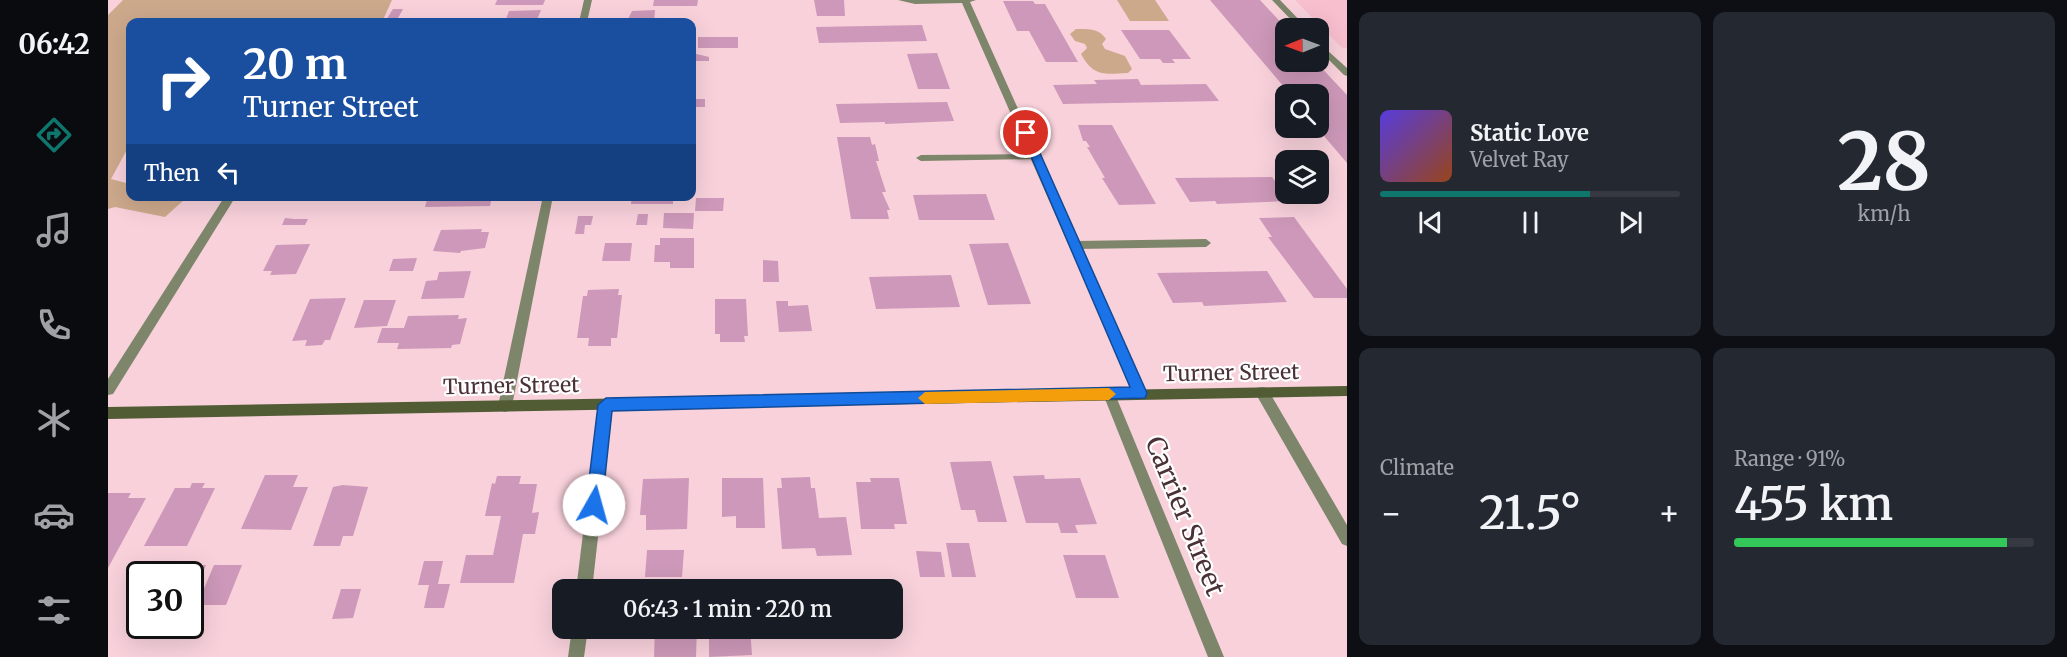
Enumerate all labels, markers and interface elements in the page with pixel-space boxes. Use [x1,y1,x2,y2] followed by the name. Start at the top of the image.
[1275,18,1329,72] north arrow
[1275,18,1329,204] map controls
[18,27,90,61] text: 06:42
[243,38,347,90] text: 20 m
[144,42,222,120] icon: right
[1275,84,1329,138] button: search
[243,90,418,124] text: Turner Street
[1000,107,1051,158] pin
[1837,113,1931,211] text: 28
[33,114,75,156] icon: directions
[1009,116,1042,149] icon: arrive
[1470,119,1589,147] text: Static Love
[1470,147,1569,172] text: Velvet Ray
[1275,150,1329,204] button: layers
[212,156,245,189] icon: left
[144,159,200,187] text: Then
[1858,201,1910,226] text: km/h
[1414,206,1447,239] icon: previous
[1514,206,1547,239] icon: pause
[1614,206,1647,239] icon: next
[33,209,75,251] icon: music
[33,304,75,346] icon: phone
[1163,358,1299,387] street label: Turner Street
[443,371,579,400] street label: Turner Street
[33,399,75,441] icon: climate
[1139,431,1232,600] street label: Carrier Street
[1734,446,1846,471] text: Range · 91%
[1380,455,1454,480] text: Climate
[562,473,626,537] position arrow
[1734,476,1893,532] text: 455 km
[1479,485,1581,541] text: 21.5°
[1380,493,1402,534] text: −
[1658,493,1680,534] text: +
[33,494,75,536] icon: car
[126,561,204,639] speed limit sign: 30
[33,589,75,631] icon: filters
[623,595,832,623] text: 06:43 · 1 min · 220 m

